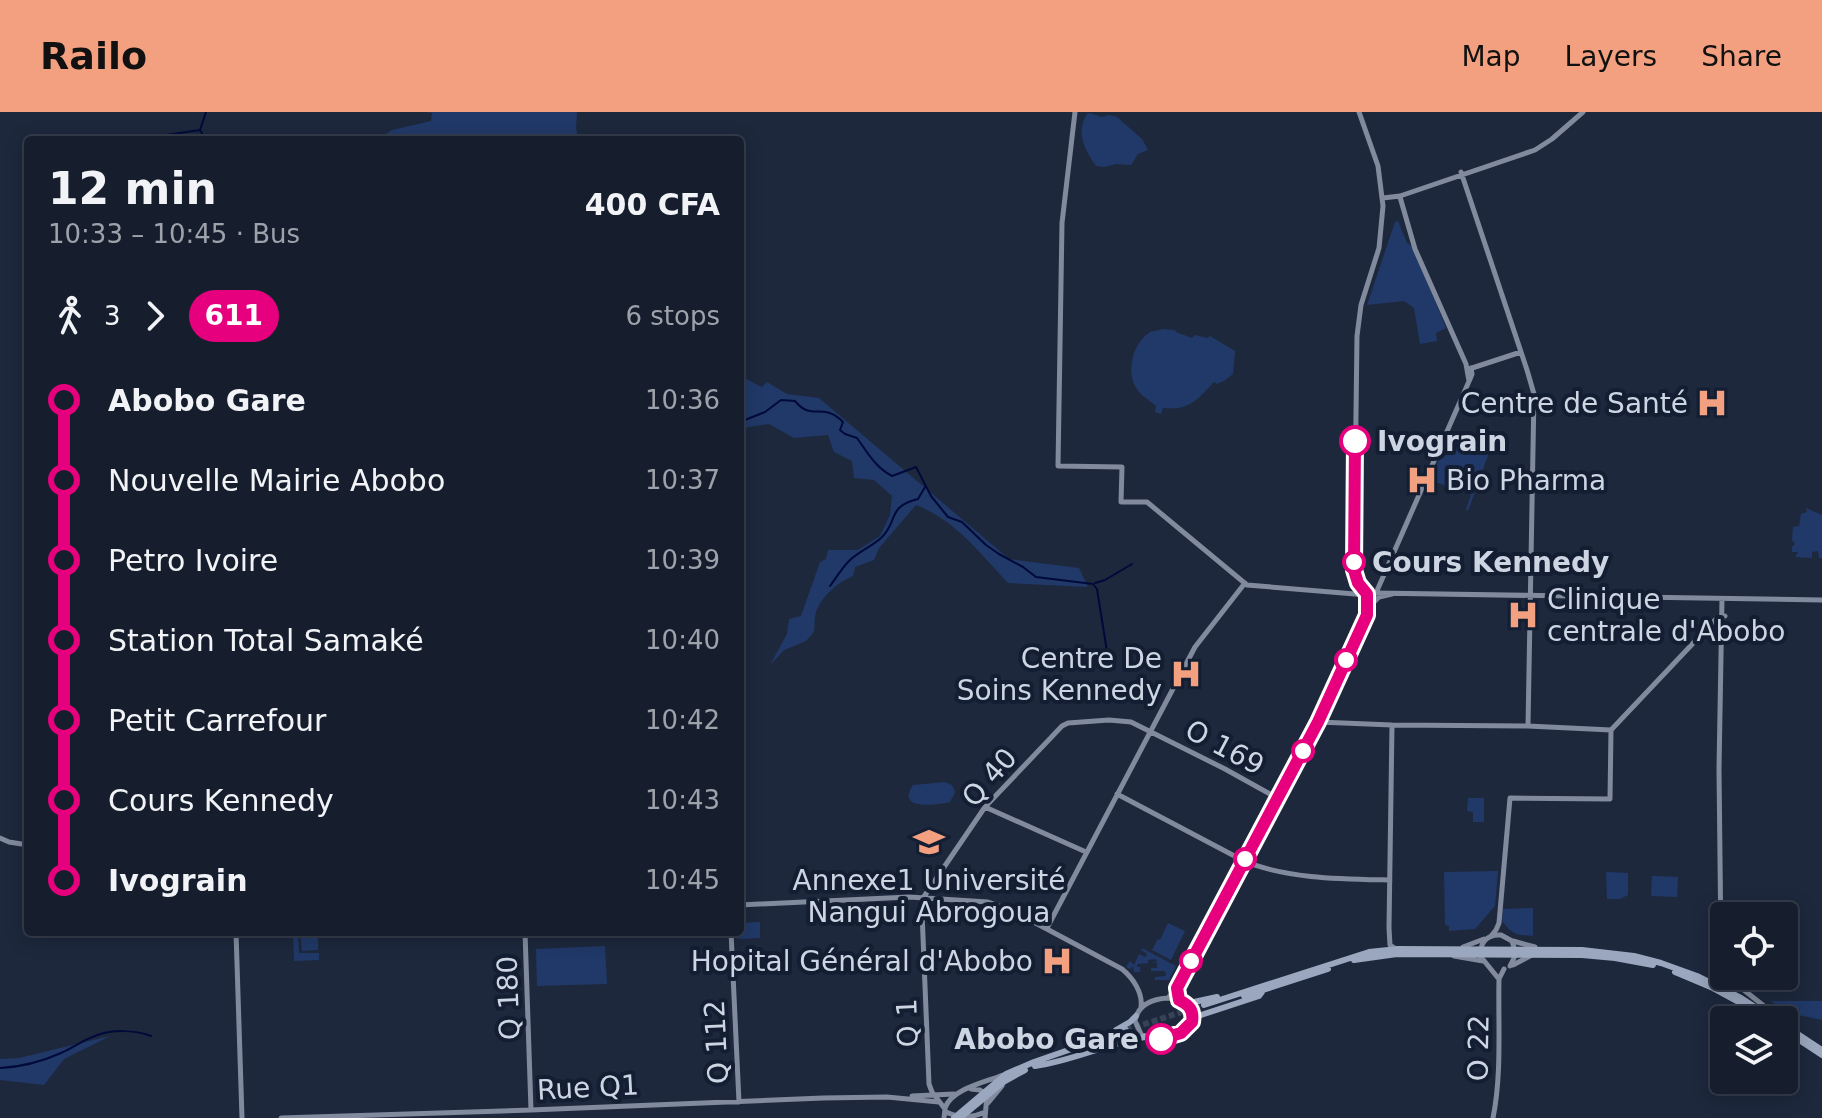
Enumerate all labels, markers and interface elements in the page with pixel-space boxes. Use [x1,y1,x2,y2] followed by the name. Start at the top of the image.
[40,34,147,78] text: Railo
[1461,40,1521,73] text: Map
[1565,40,1657,73] text: Layers
[1701,40,1782,73] text: Share
[48,163,217,214] text: 12 min
[585,187,720,222] text: 400 CFA
[48,219,300,249] text: 10:33 – 10:45 · Bus
[48,294,92,338] icon: walk
[133,294,177,338] icon: forward
[205,299,263,332] text: 611
[104,301,121,331] text: 3
[625,301,720,331] text: 6 stops
[108,383,306,418] text: Abobo Gare
[645,385,720,415] text: 10:36
[1695,386,1729,420] hospital icon: Centre de Santé
[1461,387,1688,420] place label: Centre de Santé
[1377,425,1507,458] place label: Ivograin
[1340,426,1370,456] marker: Ivograin
[108,463,445,498] text: Nouvelle Mairie Abobo
[1405,463,1439,497] hospital icon: Bio Pharma
[1446,464,1606,497] place label: Bio Pharma
[645,465,720,495] text: 10:37
[108,543,278,578] text: Petro Ivoire
[645,545,720,575] text: 10:39
[1372,546,1609,579] place label: Cours Kennedy
[1343,551,1365,573] marker: Cours Kennedy
[1547,583,1785,648] place label: Clinique centrale d'Abobo
[1506,598,1540,632] hospital icon: Clinique centrale d'Abobo
[108,623,424,658] text: Station Total Samaké
[645,625,720,655] text: 10:40
[957,642,1162,707] place label: Centre De Soins Kennedy
[1335,649,1357,671] unlabelled marker
[1169,657,1203,691] hospital icon: Centre De Soins Kennedy
[108,703,326,738] text: Petit Carrefour
[645,705,720,735] text: 10:42
[1180,713,1270,782] street label: O 169
[1292,740,1314,762] unlabelled marker
[955,741,1024,813] street label: Q 40
[108,783,334,818] text: Cours Kennedy
[645,785,720,815] text: 10:43
[912,825,946,859] school or university icon: Annexe1 Université Nangui Abrogoua
[1234,848,1256,870] unlabelled marker
[108,863,247,898] text: Ivograin
[793,864,1065,929] place label: Annexe1 Université Nangui Abrogoua
[645,865,720,895] text: 10:45
[1710,902,1798,1094] map controls
[1710,902,1798,990] button: locate
[1040,944,1074,978] hospital icon: Hopital Général d'Abobo
[691,945,1033,978] place label: Hopital Général d'Abobo
[1180,950,1202,972] unlabelled marker
[491,955,526,1041] street label: Q 180
[890,998,925,1048] street label: Q 1
[698,999,735,1085] street label: Q 112
[1710,1006,1798,1094] button: layers
[1461,1014,1496,1082] street label: O 22
[954,1023,1139,1056] place label: Abobo Gare
[1146,1024,1176,1054] marker: Abobo Gare
[536,1068,640,1107] street label: Rue Q1

